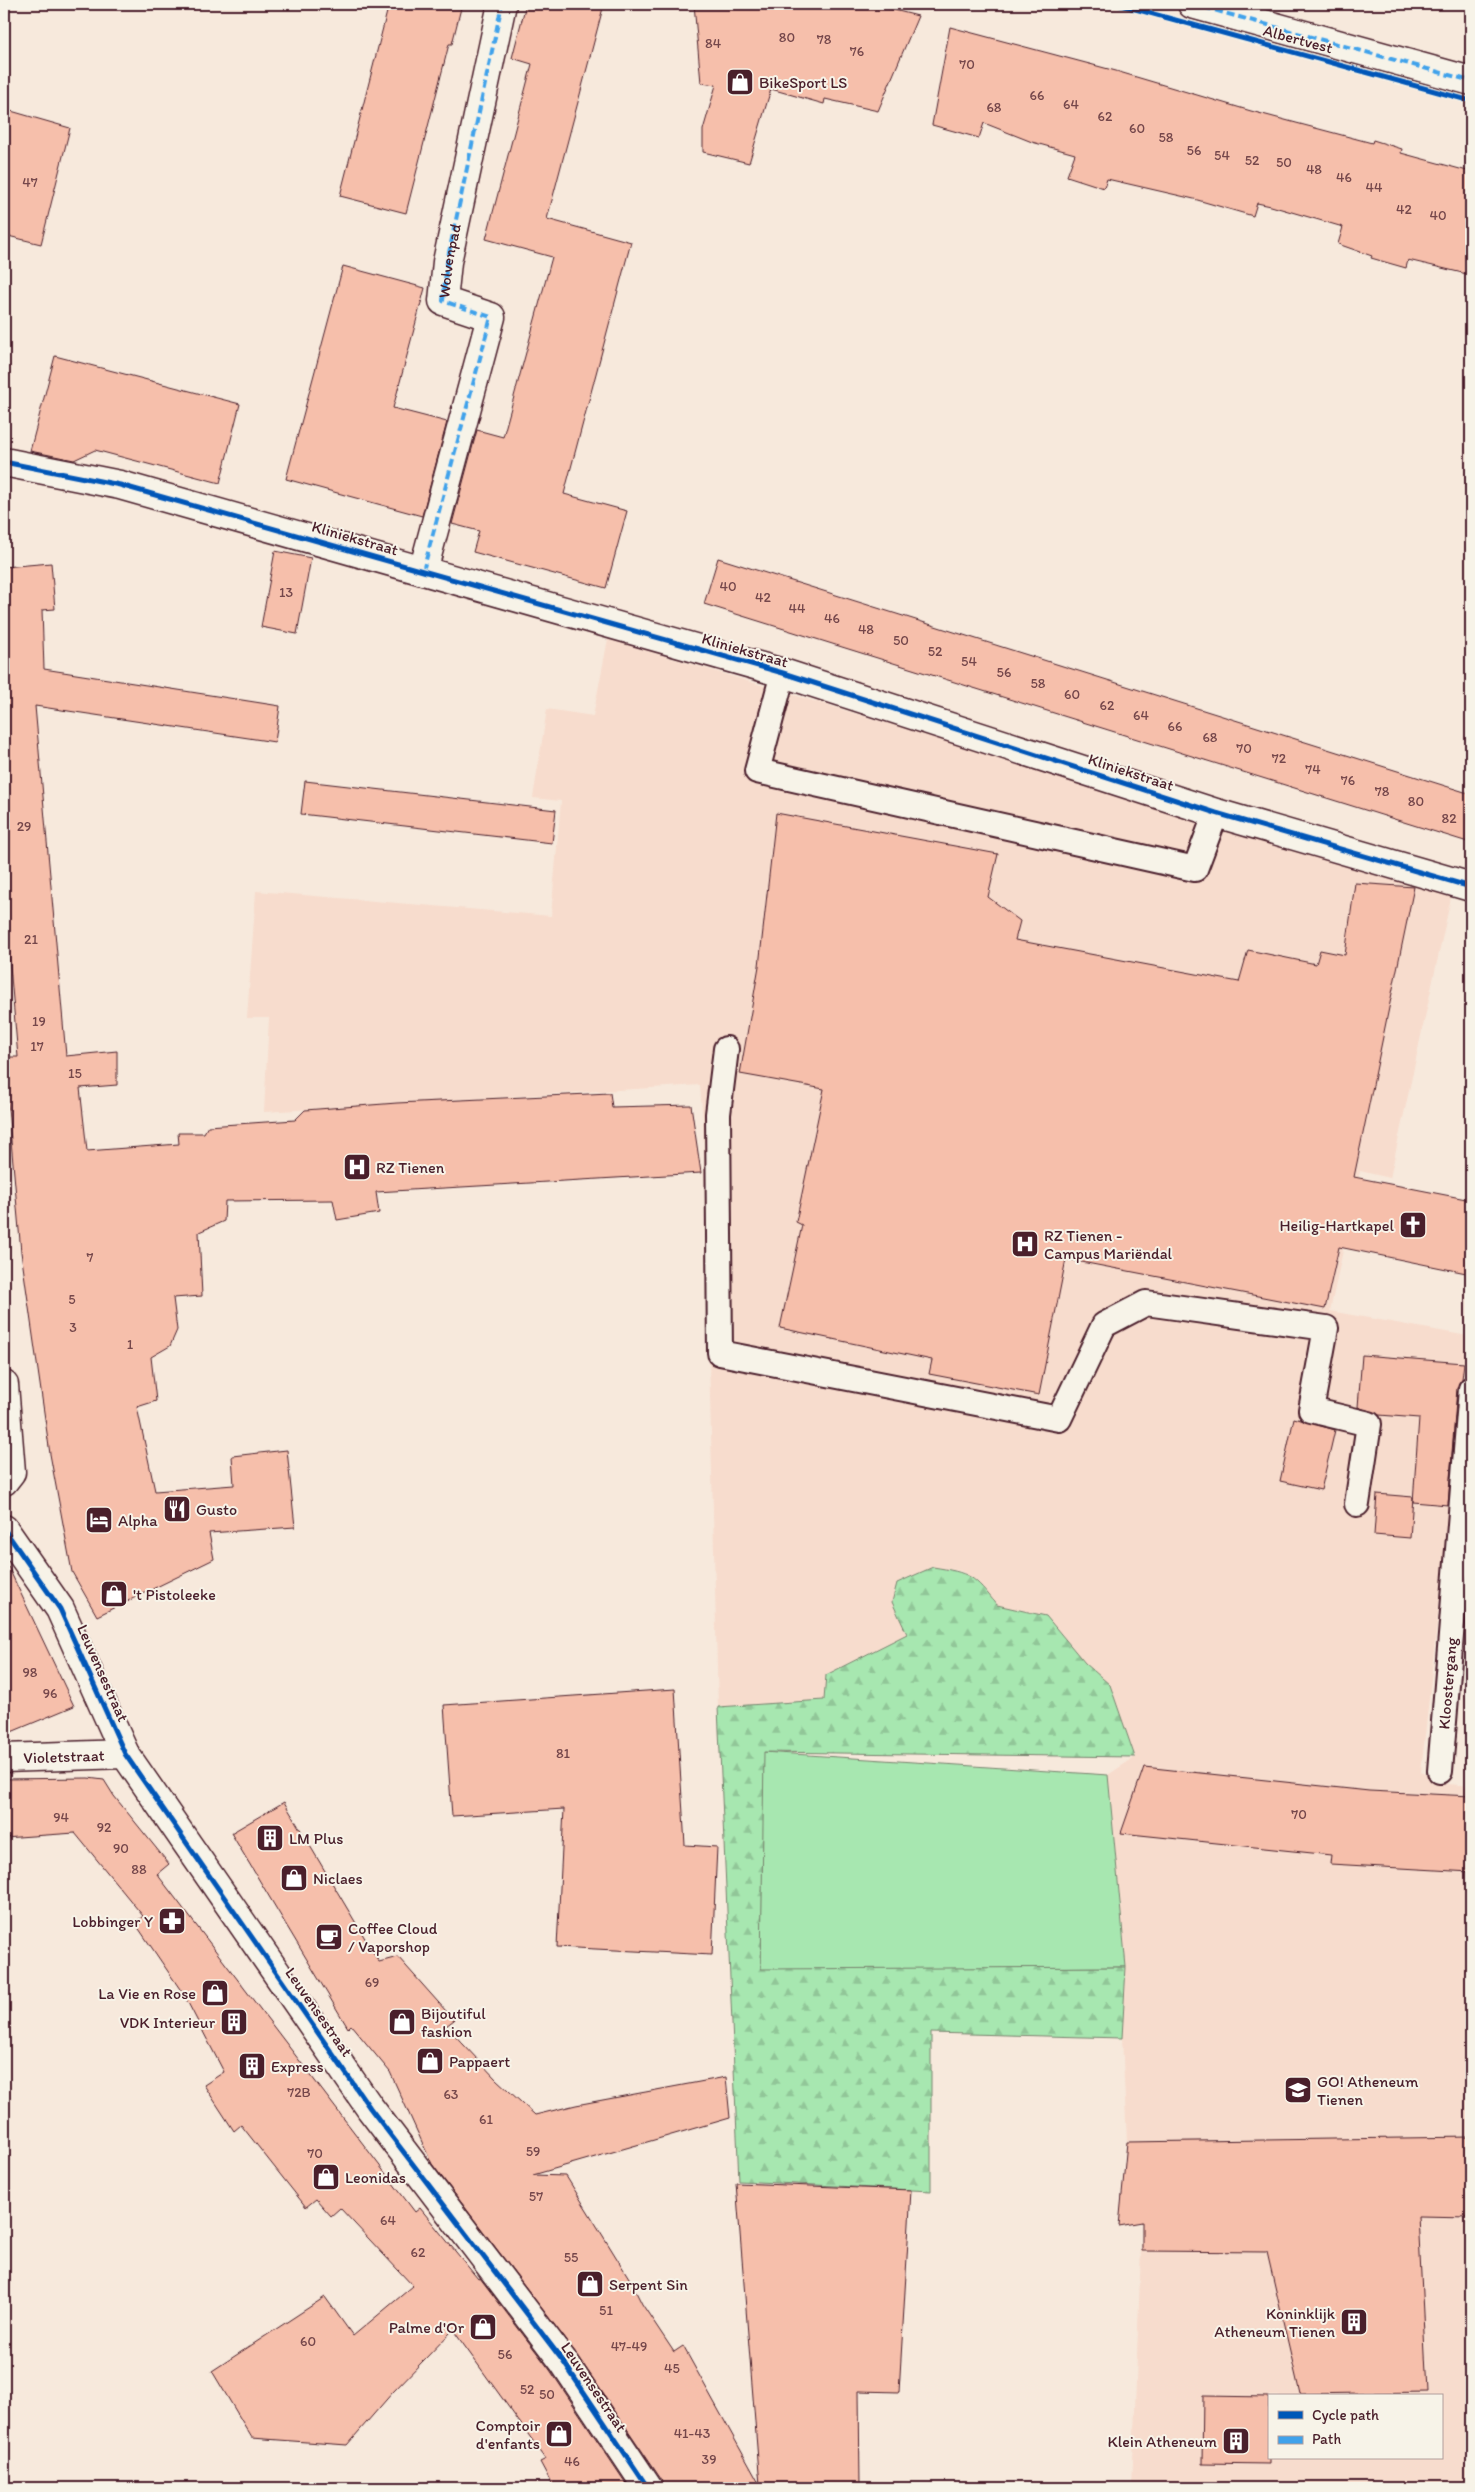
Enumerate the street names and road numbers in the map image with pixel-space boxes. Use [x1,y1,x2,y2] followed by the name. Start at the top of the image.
[1261,21,1335,57] street label: Albertvest
[434,222,464,299] street label: Wolvenpad
[310,517,400,559] street label: Kliniekstraat
[700,629,790,671] street label: Kliniekstraat
[1086,749,1176,795] street label: Kliniekstraat
[73,1621,133,1725] street label: Leuvensestraat
[1434,1636,1460,1730] street label: Kloostergang
[23,1745,105,1767] street label: Violetstraat
[281,1964,357,2060] street label: Leuvensestraat
[557,2338,631,2436] street label: Leuvensestraat

